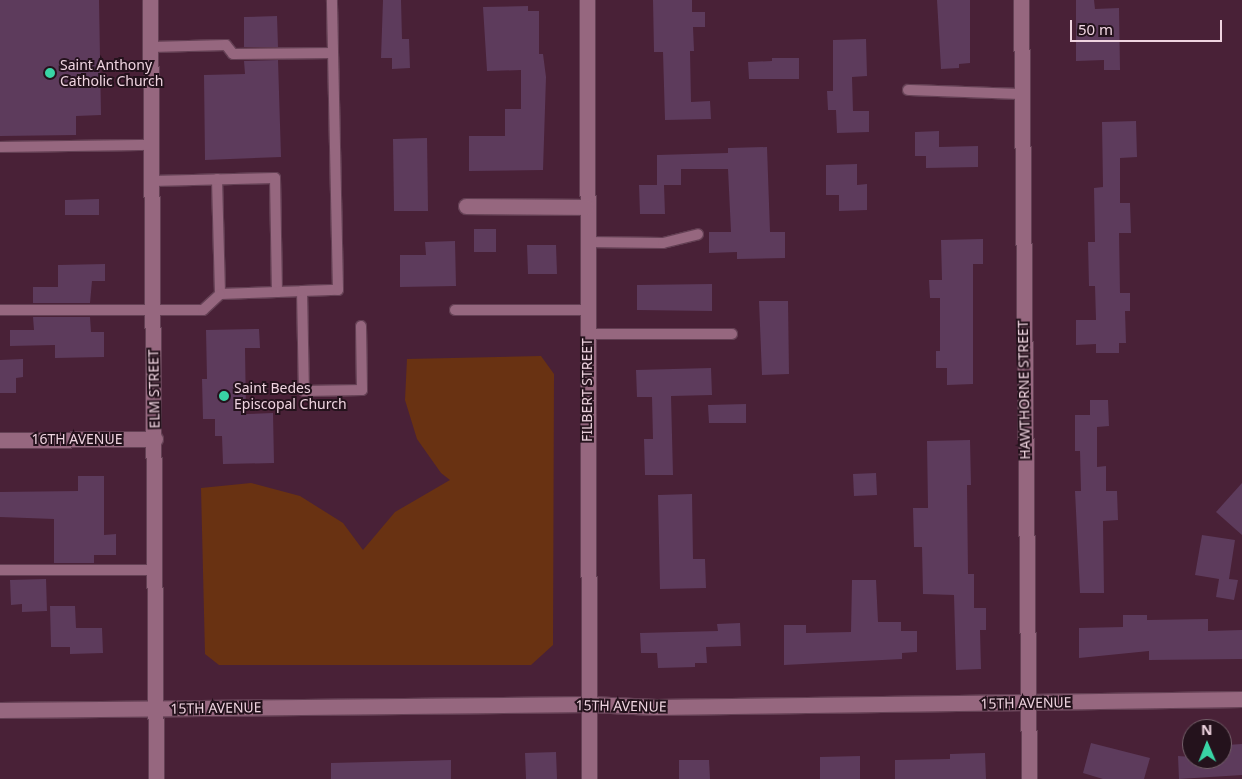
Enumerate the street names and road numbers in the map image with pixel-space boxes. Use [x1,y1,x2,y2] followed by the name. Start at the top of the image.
[1014,320,1034,460] street label: HAWTHORNE STREET
[579,338,595,442] street label: FILBERT STREET
[145,349,163,429] street label: ELM STREET
[31,431,123,447] street label: 16TH AVENUE
[980,694,1072,712] street label: 15TH AVENUE
[575,697,667,715] street label: 15TH AVENUE
[170,699,262,717] street label: 15TH AVENUE

